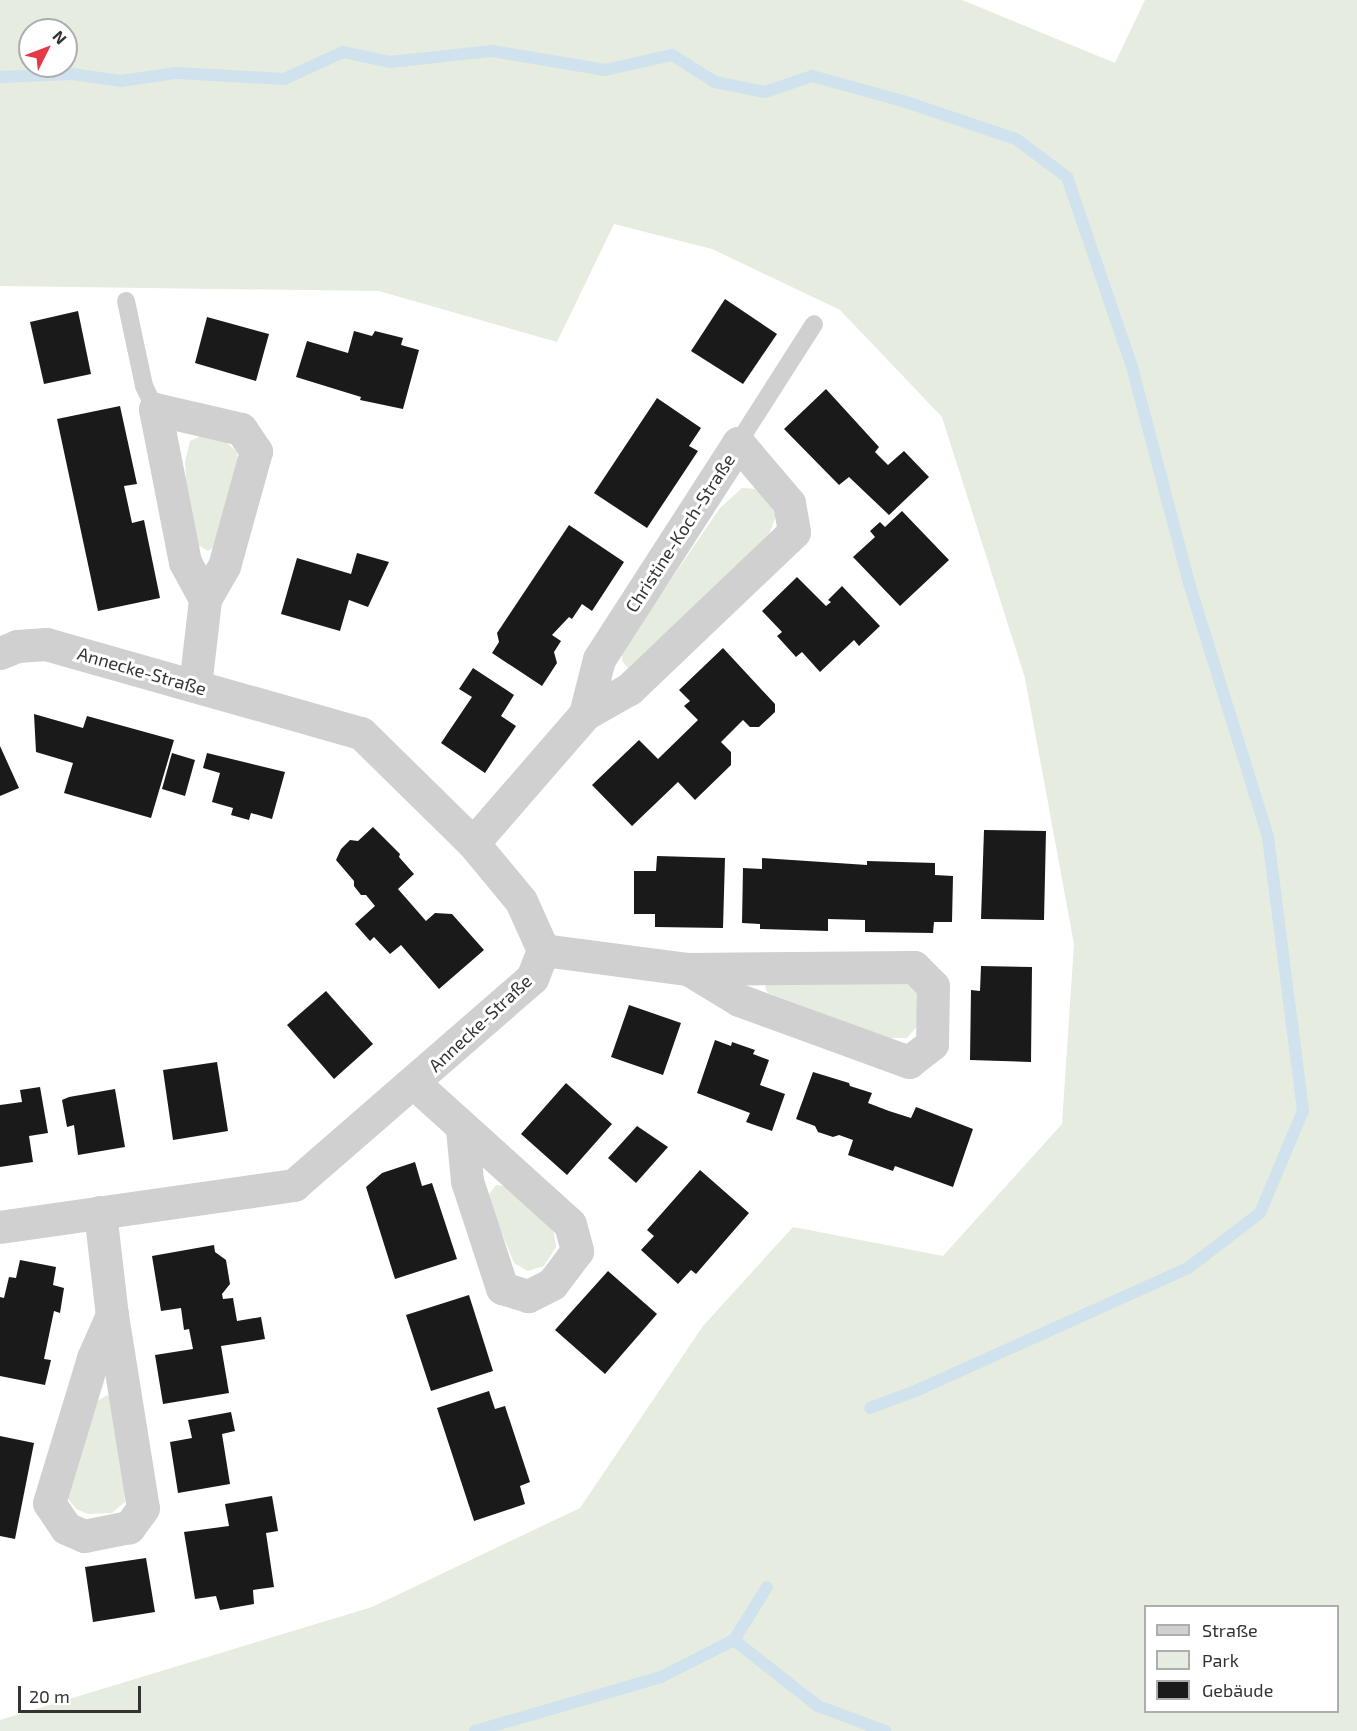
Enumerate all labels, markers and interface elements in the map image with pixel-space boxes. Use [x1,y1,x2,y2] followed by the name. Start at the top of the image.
[18,18,78,78] north arrow
[49,26,71,48] text: N
[621,450,739,616] street label: Christine-Koch-Straße
[75,642,209,700] street label: Annecke-Straße
[424,970,536,1076] street label: Annecke-Straße
[1144,1605,1339,1713] legend
[1202,1619,1258,1641] text: Straße
[1202,1649,1239,1671] text: Park
[21,1674,144,1712] scale bar
[1202,1679,1273,1701] text: Gebäude
[29,1685,70,1707] text: 20 m

